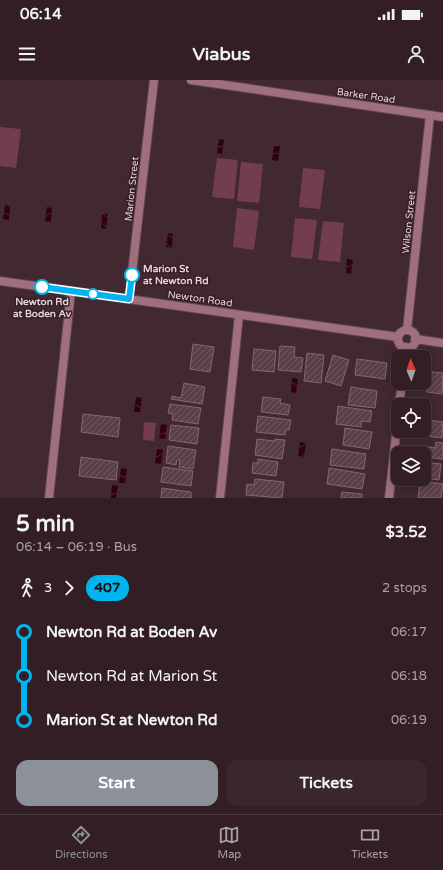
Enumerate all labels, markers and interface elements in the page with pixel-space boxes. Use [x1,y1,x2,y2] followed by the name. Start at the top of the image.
[20,5,62,23] text: 06:14
[16,43,38,65] icon: menu
[193,43,250,65] text: Viabus
[405,43,427,65] icon: person
[336,86,396,106] street label: Barker Road
[123,156,141,222] street label: Marion Street
[400,190,418,254] street label: Wilson Street
[143,263,209,287] place label: Marion St at Newton Rd
[124,267,140,283] marker: Marion St at Newton Rd
[34,279,50,295] marker: Newton Rd at Boden Av
[87,288,99,300] unlabelled marker
[167,289,233,309] street label: Newton Road
[13,296,72,320] place label: Newton Rd at Boden Av
[391,350,431,390] north arrow
[391,350,431,486] map controls
[391,398,431,438] button: locate
[391,446,431,486] button: layers
[16,511,75,537] text: 5 min
[386,523,427,541] text: $3.52
[16,539,137,555] text: 06:14 – 06:19 · Bus
[16,577,38,599] icon: walk
[58,577,80,599] icon: forward
[94,579,121,596] text: 407
[44,580,52,596] text: 3
[382,580,427,596] text: 2 stops
[46,623,217,641] text: Newton Rd at Boden Av
[391,624,427,640] text: 06:17
[46,667,217,685] text: Newton Rd at Marion St
[391,668,427,684] text: 06:18
[46,711,217,729] text: Marion St at Newton Rd
[391,712,427,728] text: 06:19
[16,760,218,806] button: Start
[226,760,427,806] button: Tickets
[55,824,108,861] tab: Directions
[218,824,241,861] tab: Map
[351,824,388,861] tab: Tickets

